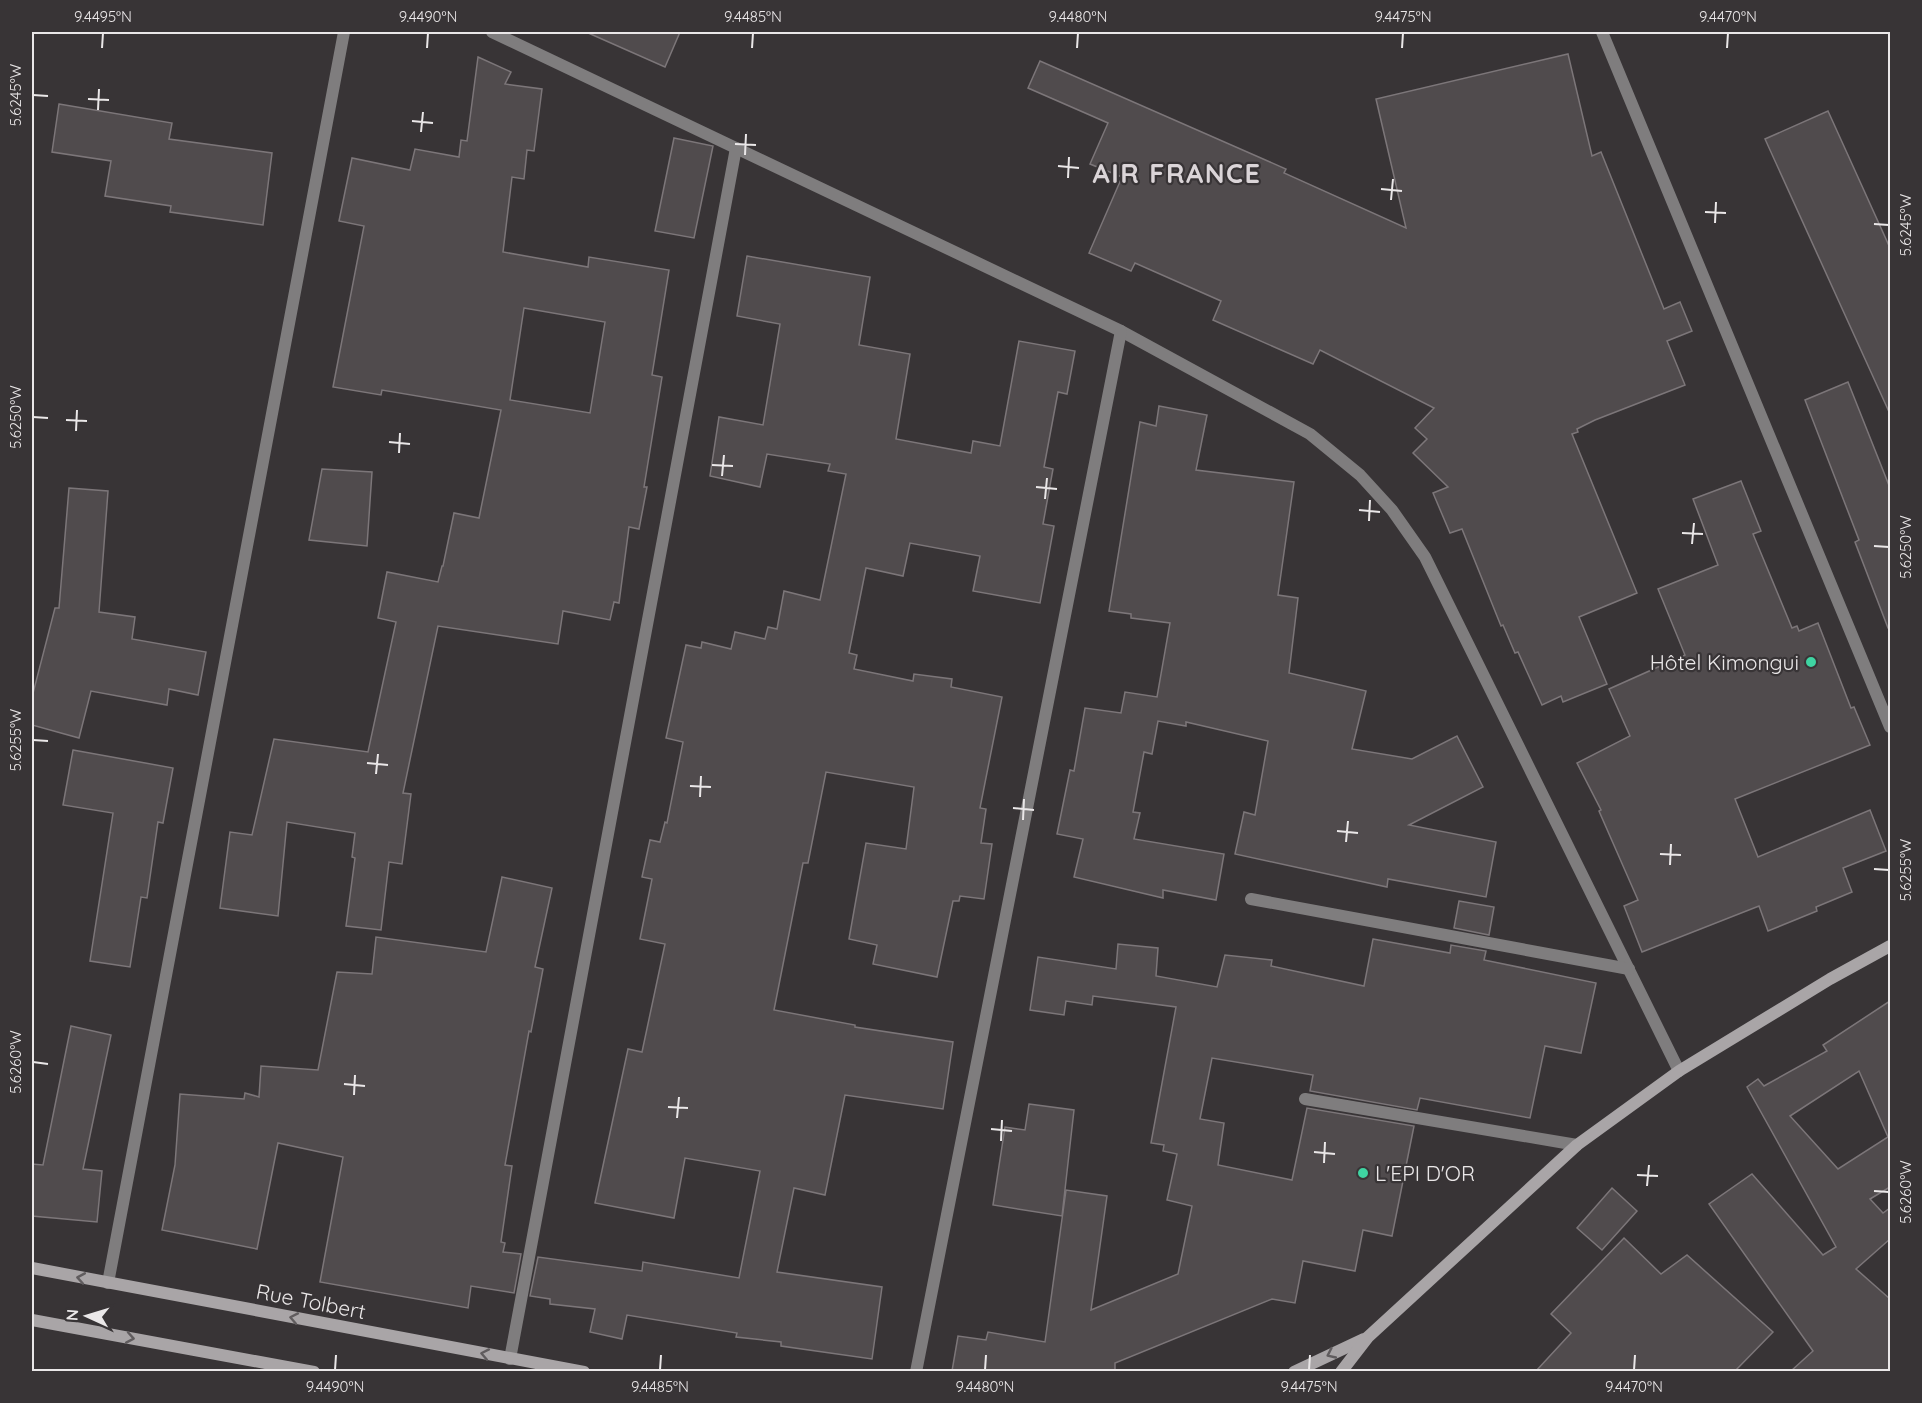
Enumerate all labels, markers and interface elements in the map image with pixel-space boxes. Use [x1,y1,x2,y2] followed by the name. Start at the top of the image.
[74,7,132,26] text: 9.4495°N
[399,7,457,26] text: 9.4490°N
[724,7,782,26] text: 9.4485°N
[1049,7,1107,26] text: 9.4480°N
[1374,7,1432,26] text: 9.4475°N
[1699,7,1757,26] text: 9.4470°N
[6,63,25,126] text: 5.6245°W
[1093,156,1261,190] district label: AIR FRANCE
[1896,193,1915,256] text: 5.6245°W
[6,385,25,449] text: 5.6250°W
[1896,515,1915,579] text: 5.6250°W
[1650,649,1799,675] place label: Hôtel Kimongui
[1804,655,1818,669] marker: Hôtel Kimongui
[6,708,25,771] text: 5.6255°W
[1896,838,1915,901] text: 5.6255°W
[6,1030,25,1094] text: 5.6260°W
[1375,1160,1475,1186] place label: L'EPI D'OR
[1896,1160,1915,1224] text: 5.6260°W
[1356,1166,1370,1180] marker: L'EPI D'OR
[77,1272,87,1285] one-way arrow
[254,1278,368,1324] street label: Rue Tolbert
[57,1286,117,1346] north arrow
[62,1308,82,1322] text: N
[289,1312,299,1325] one-way arrow
[125,1331,135,1344] one-way arrow
[1326,1347,1337,1359] one-way arrow
[480,1348,490,1361] one-way arrow
[306,1377,364,1396] text: 9.4490°N
[631,1377,689,1396] text: 9.4485°N
[956,1377,1014,1396] text: 9.4480°N
[1280,1377,1338,1396] text: 9.4475°N
[1605,1377,1663,1396] text: 9.4470°N

